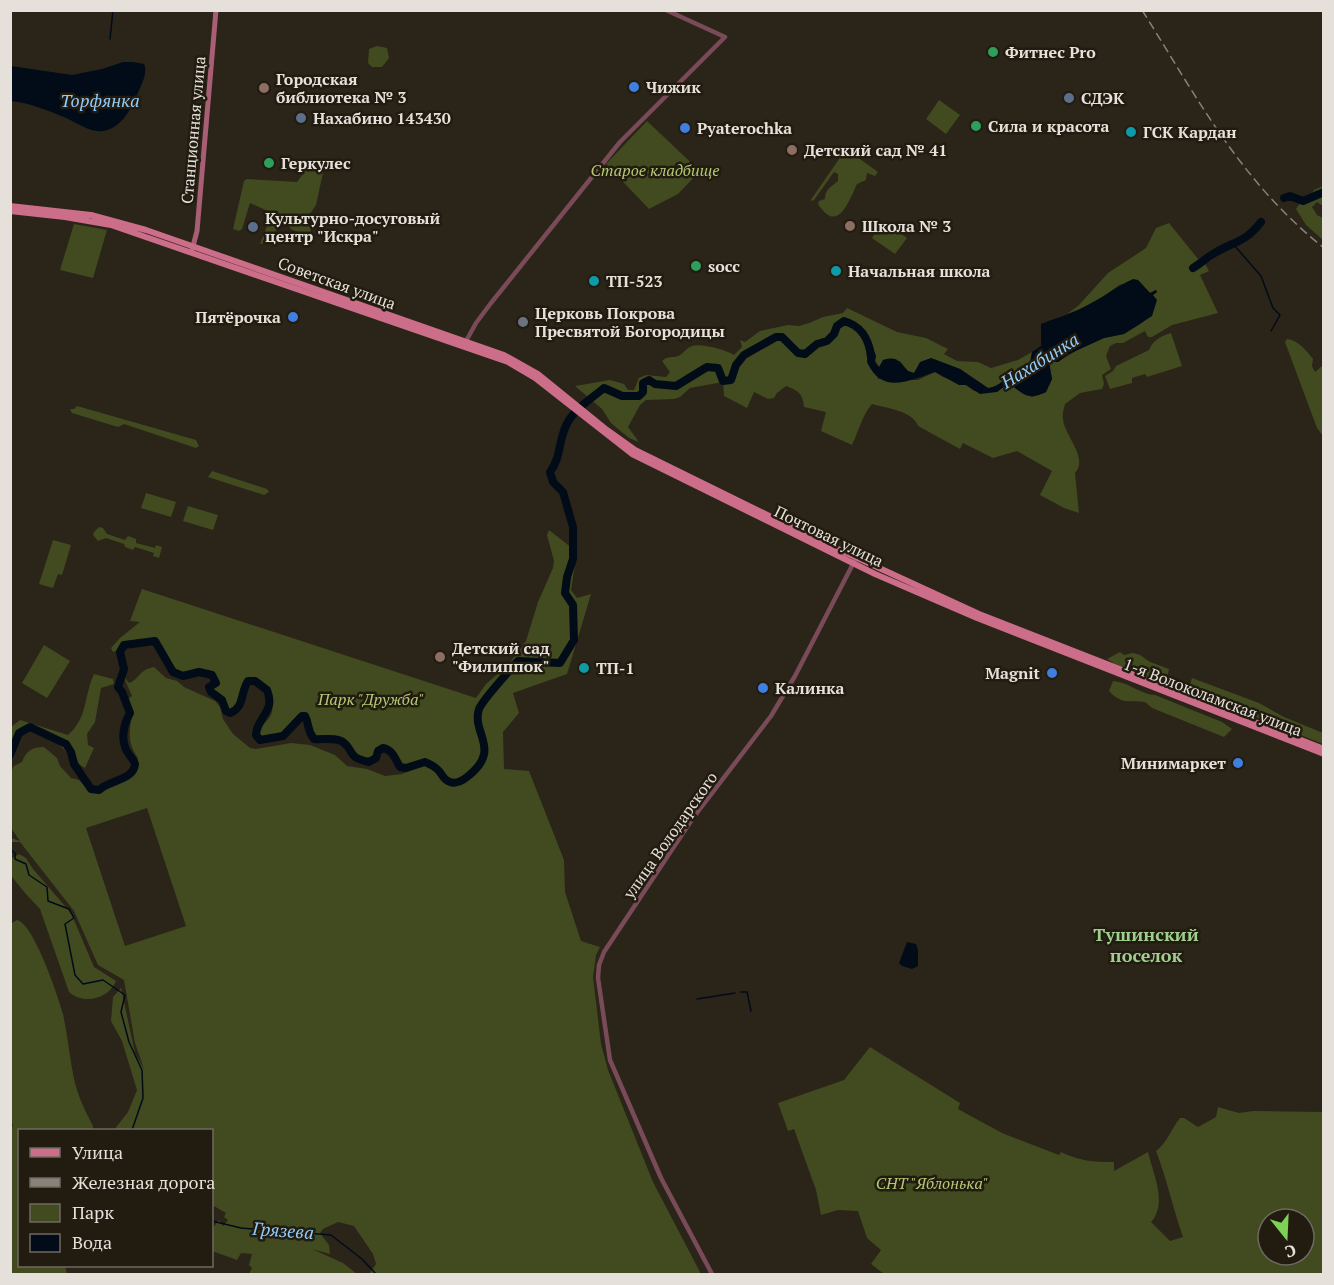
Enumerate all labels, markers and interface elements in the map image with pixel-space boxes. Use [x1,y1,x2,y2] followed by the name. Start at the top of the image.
[1005,41,1096,63] place label: Фитнес Pro
[986,45,1000,59] marker: Фитнес Pro
[176,55,210,205] street label: Станционная улица
[276,68,407,108] place label: Городская библиотека № 3
[646,76,701,98] place label: Чижик
[627,80,641,94] marker: Чижик
[257,81,271,95] marker: Городская библиотека № 3
[1081,87,1125,109] place label: СДЭК
[60,88,140,112] water label: Торфянка
[1062,91,1076,105] marker: СДЭК
[313,107,451,129] place label: Нахабино 143430
[294,111,308,125] marker: Нахабино 143430
[988,115,1110,137] place label: Сила и красота
[697,117,792,139] place label: Pyaterochka
[969,119,983,133] marker: Сила и красота
[678,121,692,135] marker: Pyaterochka
[1143,121,1237,143] place label: ГСК Кардан
[1124,125,1138,139] marker: ГСК Кардан
[804,139,947,161] place label: Детский сад № 41
[785,143,799,157] marker: Детский сад № 41
[281,152,351,174] place label: Геркулес
[262,156,276,170] marker: Геркулес
[590,159,720,181] park label: Старое кладбище
[265,207,441,247] place label: Культурно-досуговый центр "Искра"
[862,215,951,237] place label: Школа № 3
[843,219,857,233] marker: Школа № 3
[246,220,260,234] marker: Культурно-досуговый центр "Искра"
[275,251,399,315] street label: Советская улица
[708,255,740,277] place label: socc
[689,259,703,273] marker: socc
[848,260,991,282] place label: Начальная школа
[829,264,843,278] marker: Начальная школа
[606,270,663,292] place label: ТП-523
[587,274,601,288] marker: ТП-523
[535,302,725,342] place label: Церковь Покрова Пресвятой Богородицы
[195,306,281,328] place label: Пятёрочка
[286,310,300,324] marker: Пятёрочка
[516,315,530,329] marker: Церковь Покрова Пресвятой Богородицы
[995,327,1083,394] water label: Нахабинка
[771,500,887,572] street label: Почтовая улица
[452,637,550,677] place label: Детский сад "Филиппок"
[433,650,447,664] marker: Детский сад "Филиппок"
[1121,653,1305,741] street label: 1-я Волоколамская улица
[596,657,634,679] place label: ТП-1
[577,661,591,675] marker: ТП-1
[985,662,1041,684] place label: Magnit
[1045,666,1059,680] marker: Magnit
[775,677,845,699] place label: Калинка
[756,681,770,695] marker: Калинка
[317,688,424,710] park label: Парк "Дружба"
[1121,752,1226,774] place label: Минимаркет
[1231,756,1245,770] marker: Минимаркет
[617,767,722,904] street label: улица Володарского
[1093,922,1199,967] district label: Тушинский поселок
[18,1129,213,1267] legend
[72,1140,123,1164] text: Улица
[72,1170,215,1194] text: Железная дорога
[876,1172,988,1194] park label: СНТ "Яблонька"
[72,1200,114,1224] text: Парк
[1256,1207,1316,1267] north arrow
[251,1216,315,1244] water label: Грязева
[72,1230,112,1254] text: Вода
[1282,1239,1299,1263] text: С

